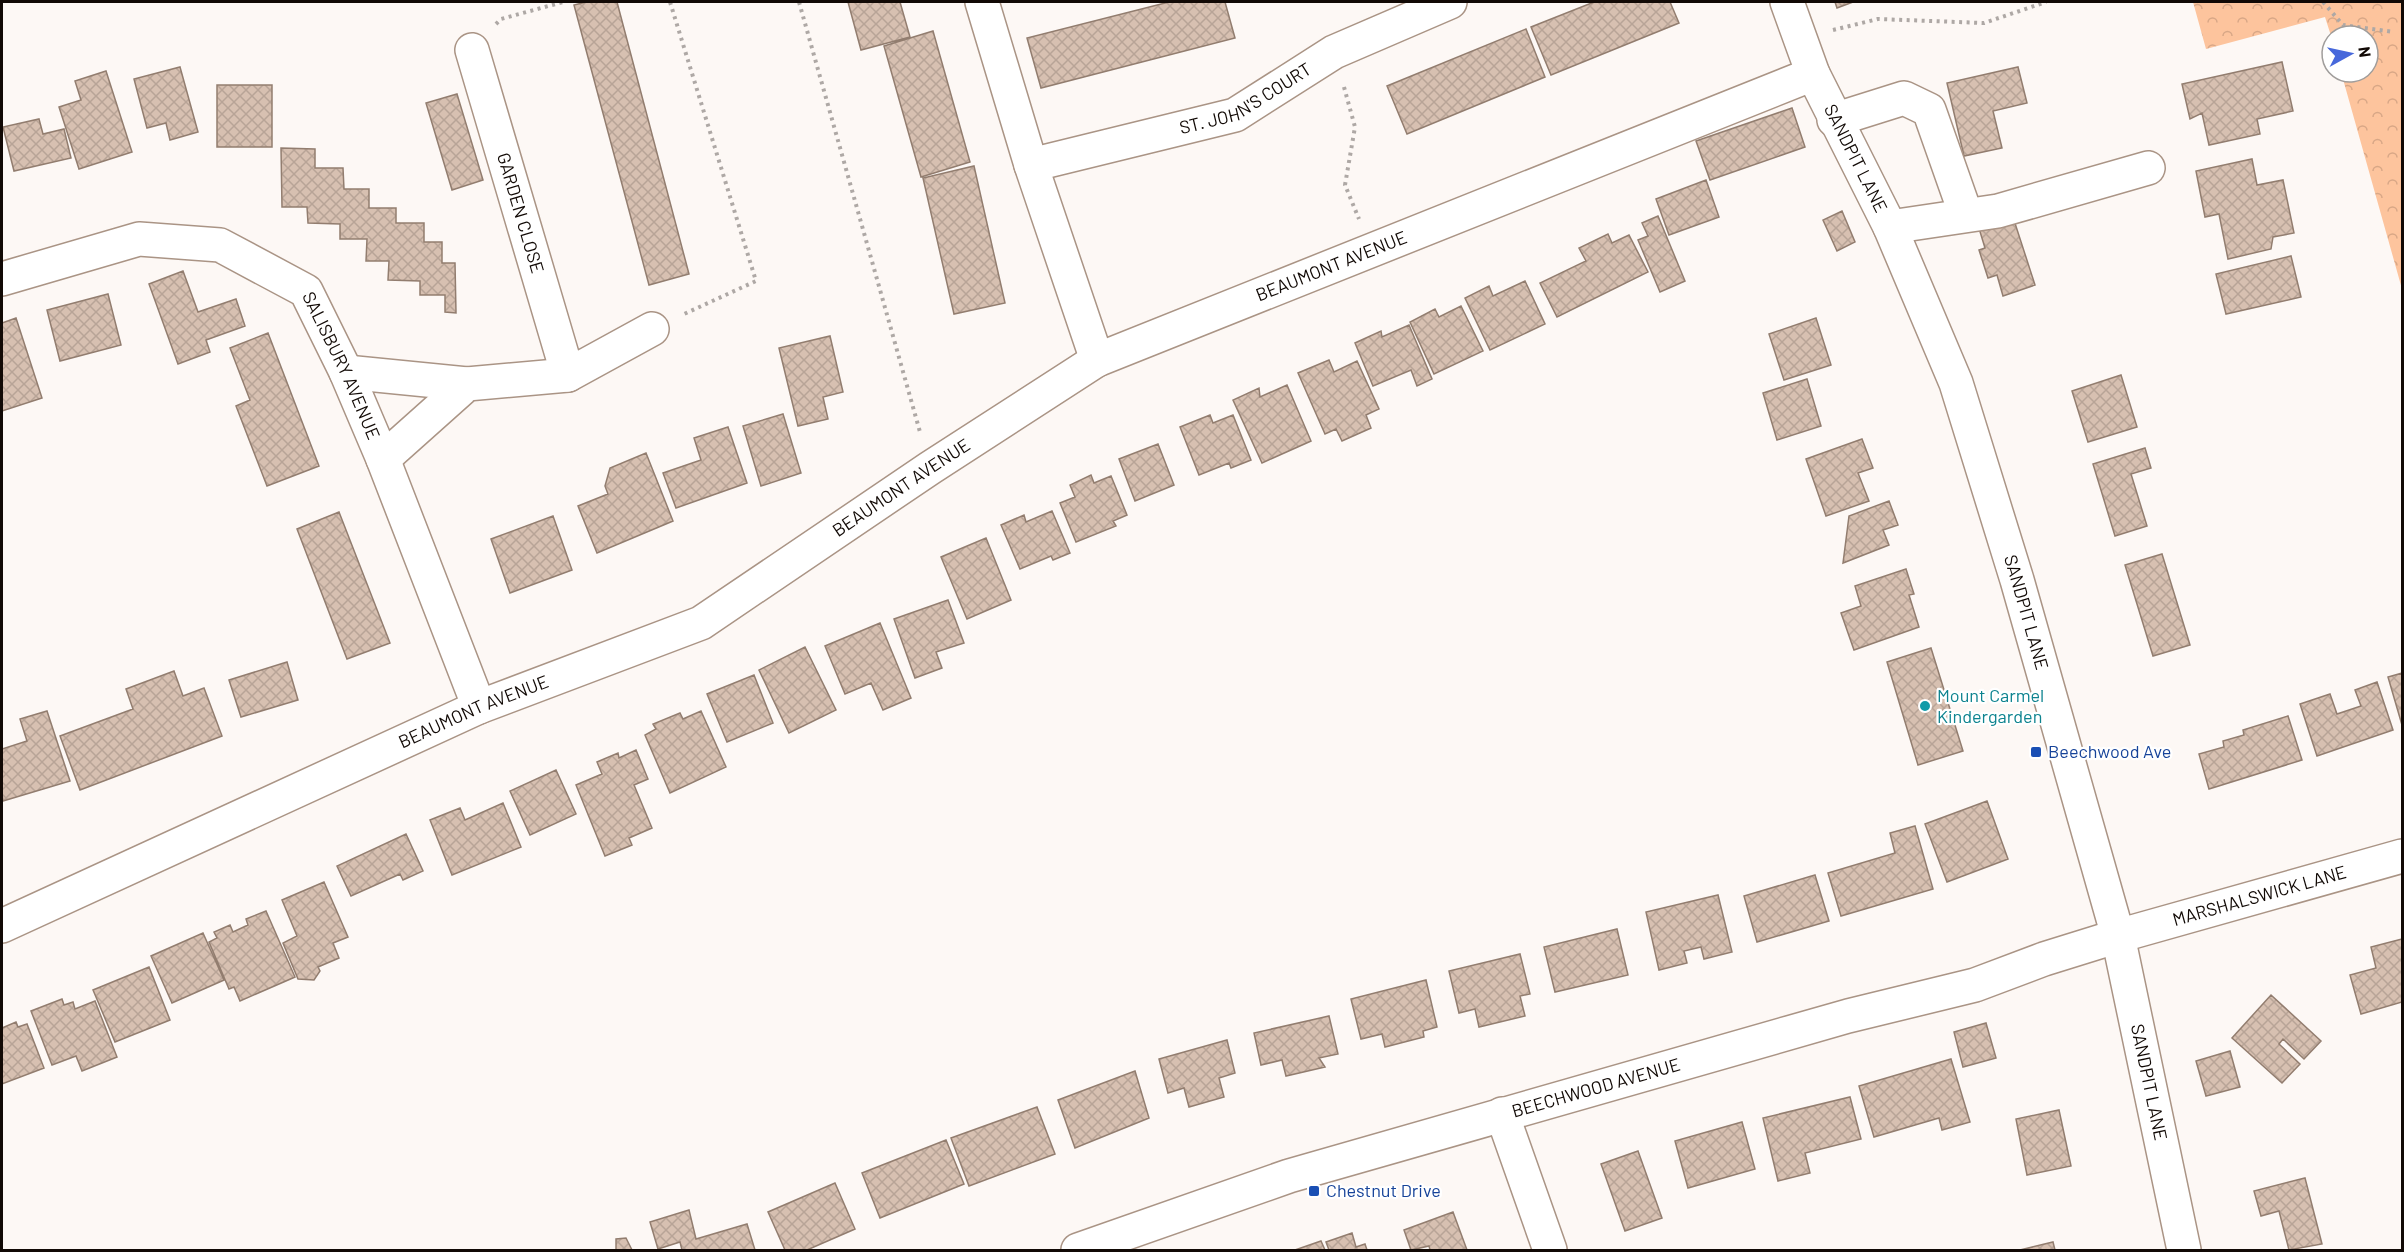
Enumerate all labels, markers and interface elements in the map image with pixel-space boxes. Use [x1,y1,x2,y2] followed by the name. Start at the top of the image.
[2320,24,2380,84] north arrow
[2355,45,2375,58] text: N
[1177,57,1315,138] street label: ST. JOHN'S COURT
[1820,100,1893,216] street label: SANDPIT LANE
[493,150,549,276] street label: GARDEN CLOSE
[1252,225,1410,306] street label: BEAUMONT AVENUE
[298,288,385,443] street label: SALISBURY AVENUE
[828,433,974,541] street label: BEAUMONT AVENUE
[2000,552,2054,672] street label: SANDPIT LANE
[395,670,551,753] street label: BEAUMONT AVENUE
[1937,684,2044,727] place label: Mount Carmel Kindergarden
[1918,699,1932,713] marker: Mount Carmel Kindergarden
[2048,740,2171,762] place label: Beechwood Ave
[2029,745,2043,759] marker: Beechwood Ave
[2170,860,2349,930] street label: MARSHALSWICK LANE
[2127,1022,2173,1142] street label: SANDPIT LANE
[1509,1053,1683,1122] street label: BEECHWOOD AVENUE
[1326,1179,1441,1201] place label: Chestnut Drive
[1307,1184,1321,1198] marker: Chestnut Drive

